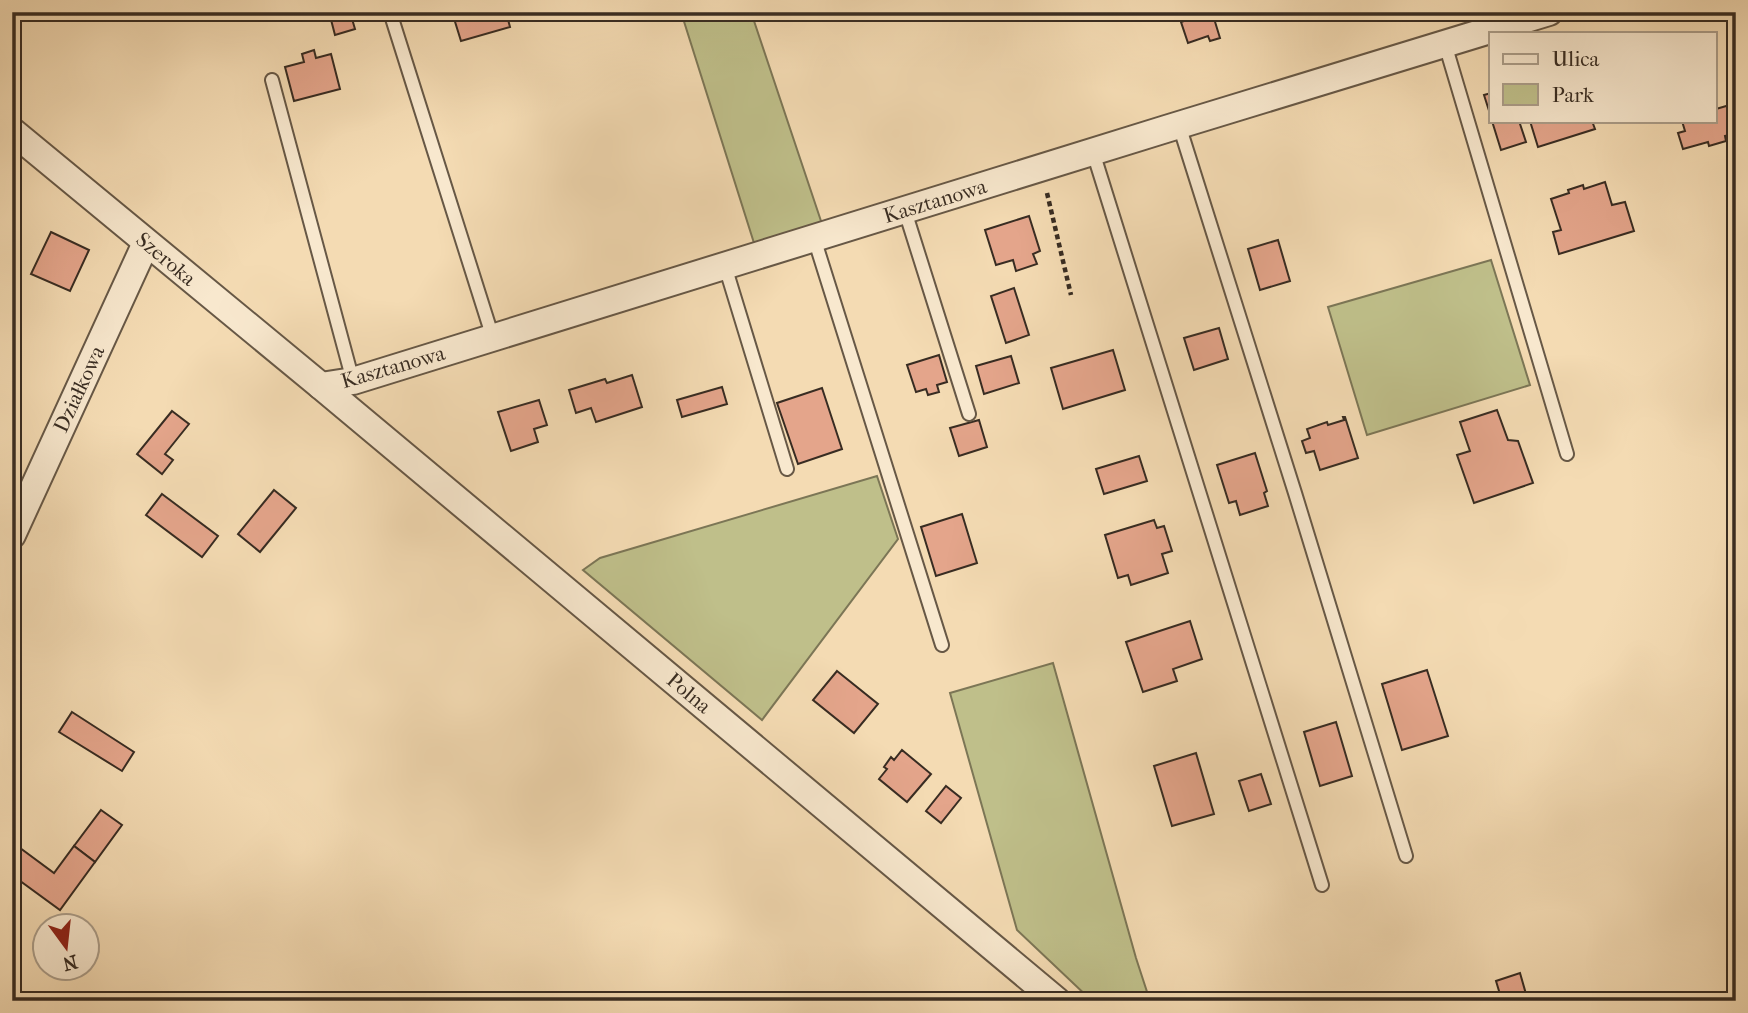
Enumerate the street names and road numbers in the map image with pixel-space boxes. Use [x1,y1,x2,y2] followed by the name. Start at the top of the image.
[880,174,990,228] street label: Kasztanowa
[131,227,201,291] street label: Szeroka
[338,341,448,393] street label: Kasztanowa
[49,342,110,436] street label: Działkowa
[662,668,716,719] street label: Polna

